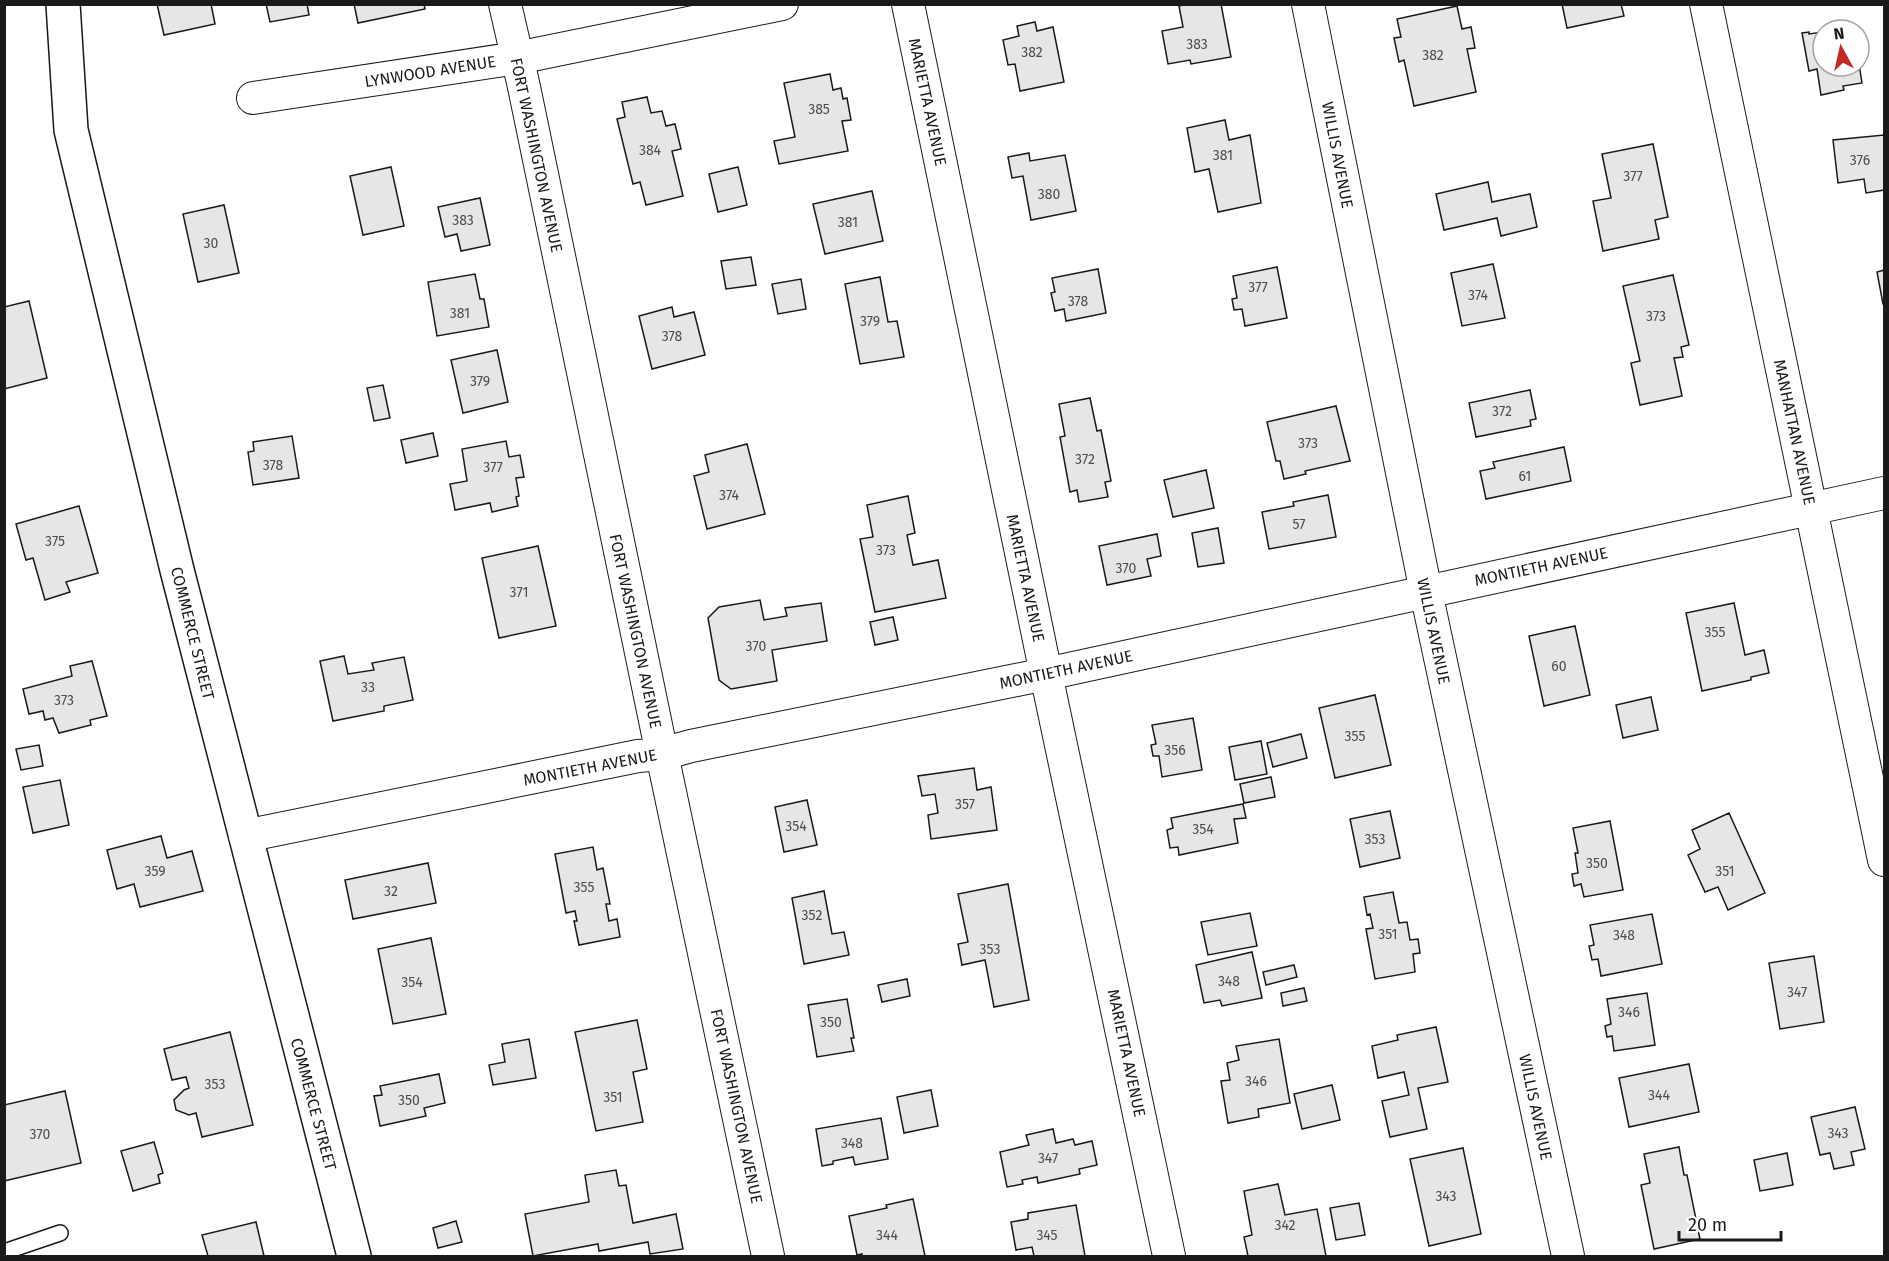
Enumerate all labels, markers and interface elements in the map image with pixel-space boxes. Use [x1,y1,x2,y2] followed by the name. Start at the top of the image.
[1811,18,1871,78] north arrow
[1832,23,1846,44] text: N
[905,36,950,168] street label: MARIETTA AVENUE
[1186,36,1208,53] house number: 383
[1021,44,1043,61] house number: 382
[1422,47,1444,64] house number: 382
[363,52,497,91] street label: LYNWOOD AVENUE
[507,56,566,254] street label: FORT WASHINGTON AVENUE
[1318,100,1357,210] street label: WILLIS AVENUE
[808,101,830,118] house number: 385
[639,142,662,159] house number: 384
[1213,147,1233,164] house number: 381
[1850,152,1870,169] house number: 376
[1623,168,1643,185] house number: 377
[1038,186,1060,203] house number: 380
[452,212,474,229] house number: 383
[838,214,858,231] house number: 381
[204,235,219,252] house number: 30
[1248,279,1268,296] house number: 377
[1468,287,1489,304] house number: 374
[1068,293,1089,310] house number: 378
[450,305,470,322] house number: 381
[1646,308,1666,325] house number: 373
[860,313,880,330] house number: 379
[662,328,683,345] house number: 378
[1770,358,1819,507] street label: MANHATTAN AVENUE
[470,373,490,390] house number: 379
[1492,403,1512,420] house number: 372
[1298,435,1318,452] house number: 373
[1075,451,1095,468] house number: 372
[263,457,284,474] house number: 378
[483,459,503,476] house number: 377
[1519,468,1531,485] house number: 61
[719,487,740,504] house number: 374
[1003,512,1048,644] street label: MARIETTA AVENUE
[1293,516,1305,533] house number: 57
[606,532,665,730] street label: FORT WASHINGTON AVENUE
[45,533,65,550] house number: 375
[876,542,896,559] house number: 373
[1473,543,1609,590] street label: MONTIETH AVENUE
[1116,560,1137,577] house number: 370
[167,565,218,702] street label: COMMERCE STREET
[1413,576,1454,686] street label: WILLIS AVENUE
[510,584,528,601] house number: 371
[1705,624,1725,641] house number: 355
[746,638,767,655] house number: 370
[998,646,1134,693] street label: MONTIETH AVENUE
[1551,658,1567,675] house number: 60
[361,679,375,696] house number: 33
[54,692,74,709] house number: 373
[1345,728,1365,745] house number: 355
[1164,742,1186,759] house number: 356
[522,745,659,790] street label: MONTIETH AVENUE
[955,796,975,813] house number: 357
[785,818,807,835] house number: 354
[1192,821,1214,838] house number: 354
[1365,831,1385,848] house number: 353
[1586,855,1608,872] house number: 350
[144,863,166,880] house number: 359
[1715,863,1735,880] house number: 351
[574,879,594,896] house number: 355
[384,883,398,900] house number: 32
[802,907,822,924] house number: 352
[1378,926,1398,943] house number: 351
[1613,927,1635,944] house number: 348
[980,941,1000,958] house number: 353
[1218,973,1240,990] house number: 348
[401,974,423,991] house number: 354
[1787,984,1807,1001] house number: 347
[1104,987,1149,1119] street label: MARIETTA AVENUE
[1618,1004,1640,1021] house number: 346
[707,1007,766,1205] street label: FORT WASHINGTON AVENUE
[820,1014,842,1031] house number: 350
[287,1036,340,1173] street label: COMMERCE STREET
[1515,1052,1556,1162] street label: WILLIS AVENUE
[1245,1073,1267,1090] house number: 346
[205,1076,225,1093] house number: 353
[1648,1087,1670,1104] house number: 344
[603,1089,623,1106] house number: 351
[398,1092,420,1109] house number: 350
[1827,1125,1849,1142] house number: 343
[30,1126,51,1143] house number: 370
[841,1135,863,1152] house number: 348
[1038,1150,1058,1167] house number: 347
[1435,1188,1457,1205] house number: 343
[1679,1204,1781,1242] scale bar
[1688,1214,1727,1236] text: 20 m
[1274,1217,1296,1234] house number: 342
[876,1227,898,1244] house number: 344
[1036,1227,1058,1244] house number: 345

